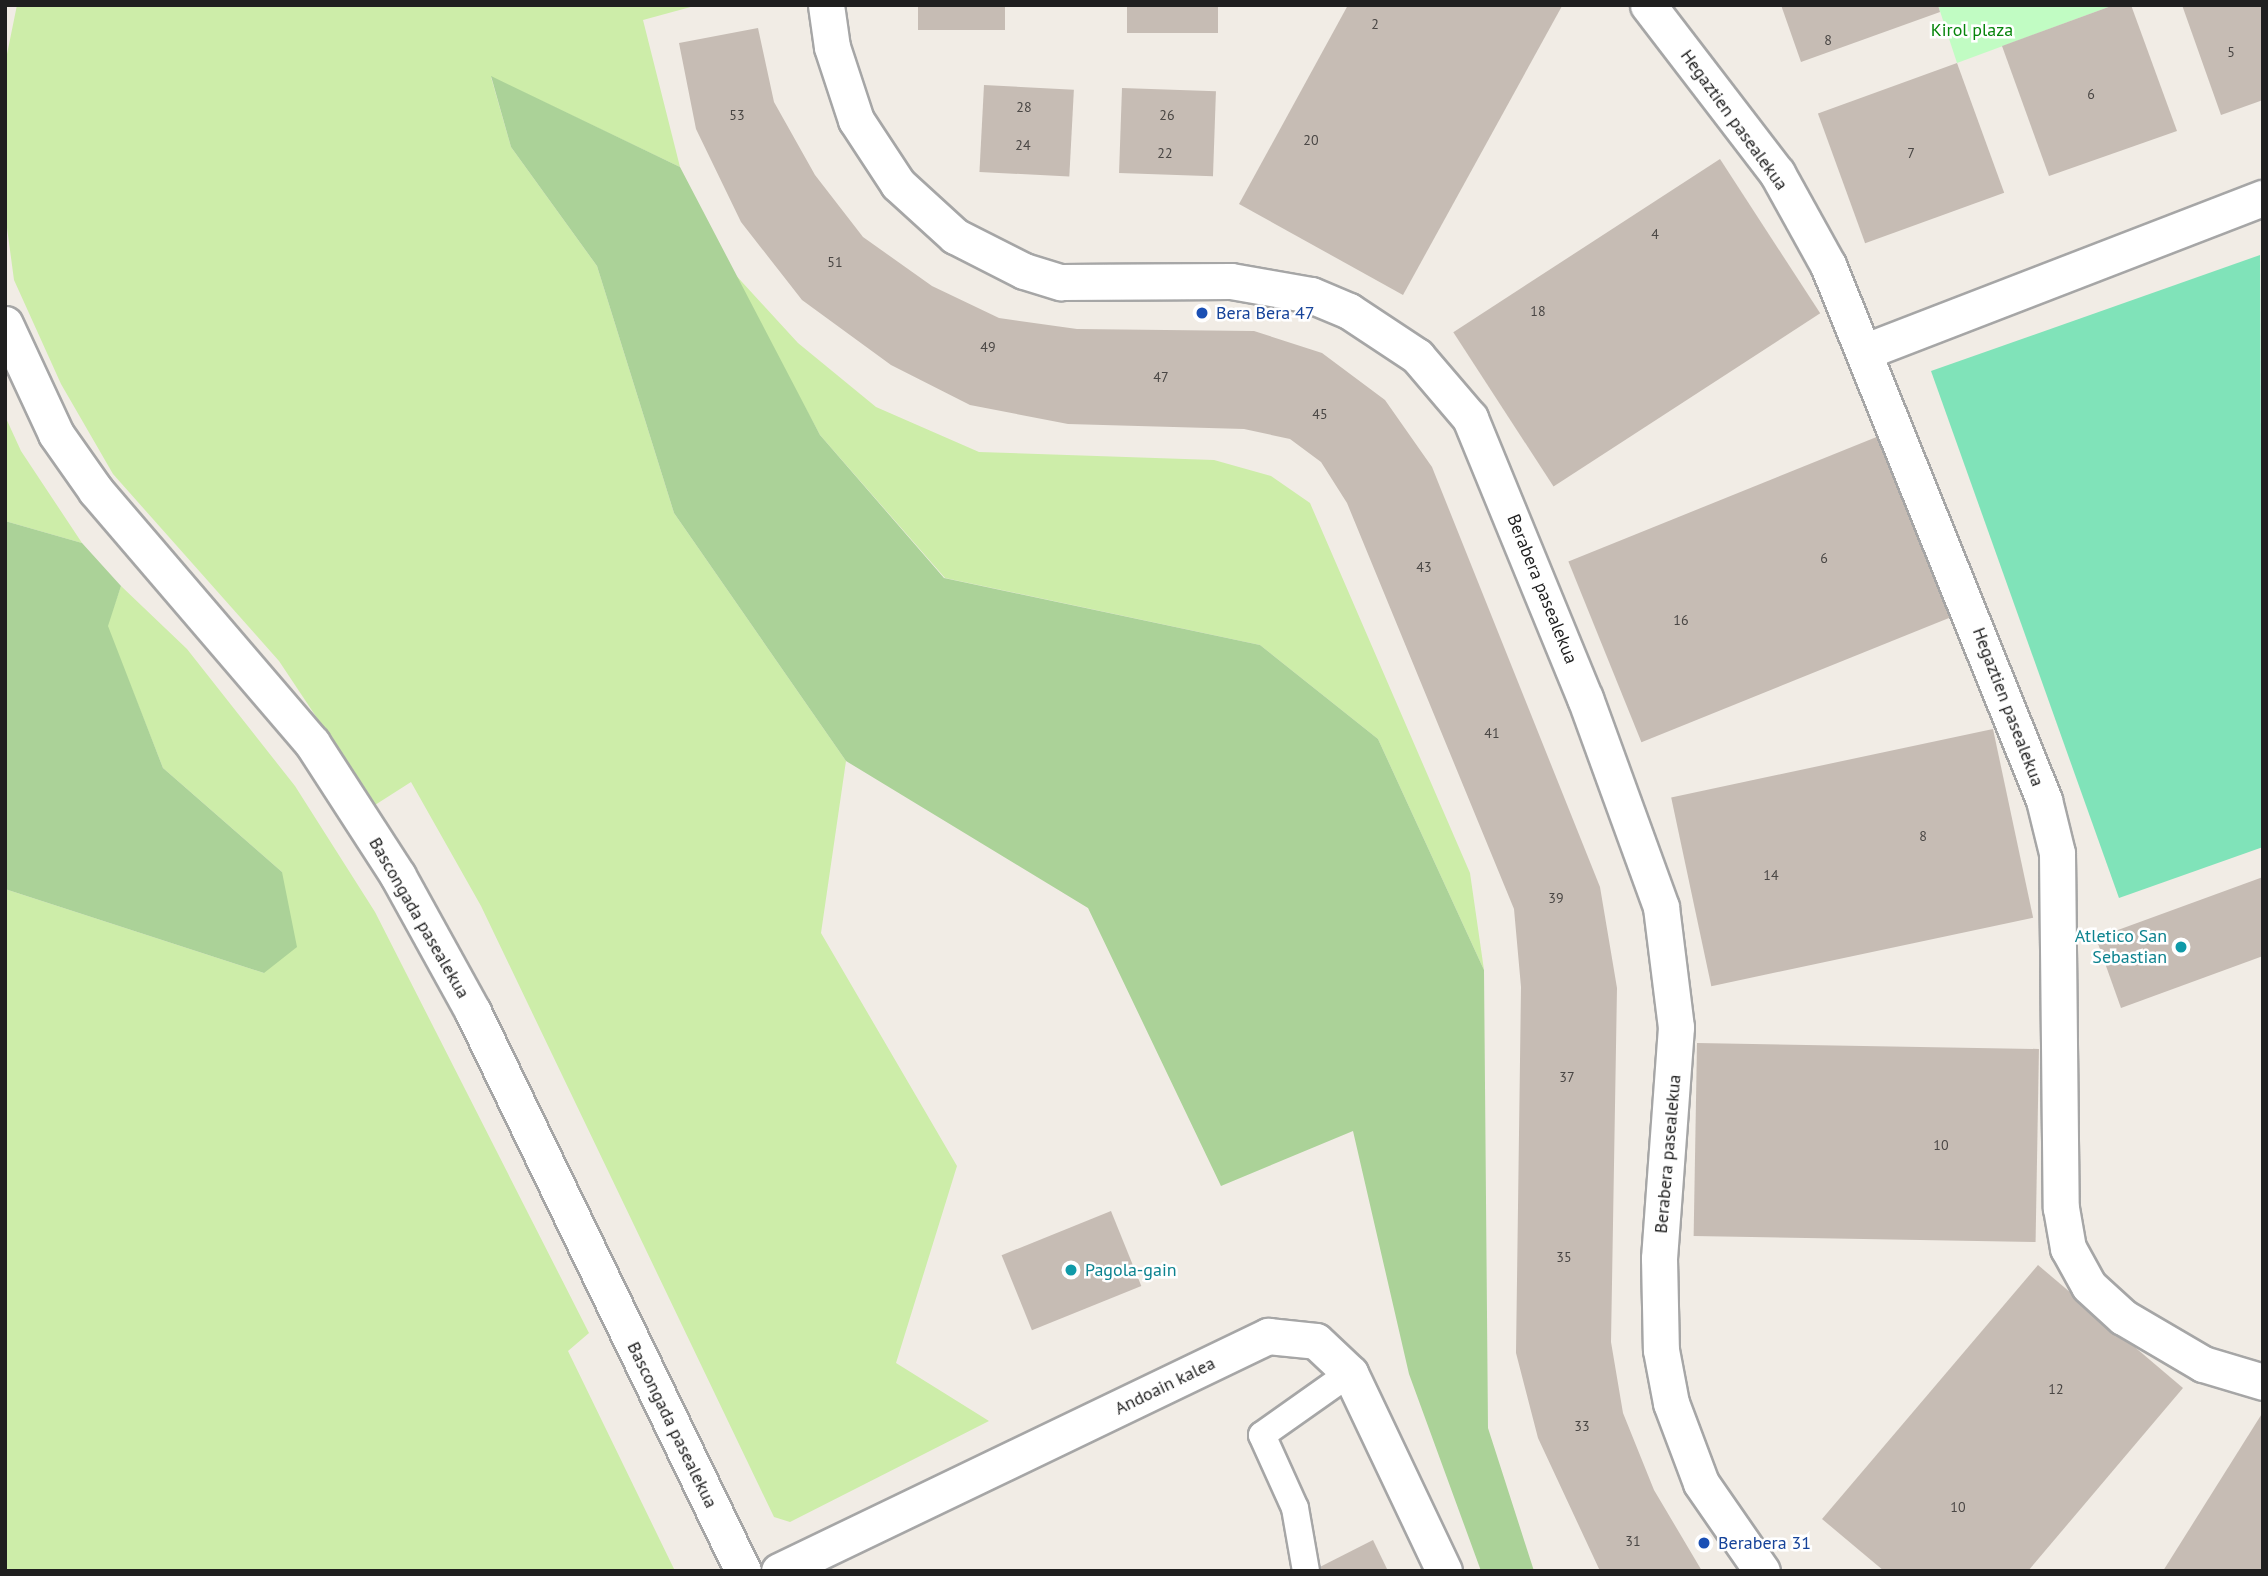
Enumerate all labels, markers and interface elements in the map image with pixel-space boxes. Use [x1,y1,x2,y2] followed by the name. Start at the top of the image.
[1371,16,1379,32] house number: 2
[1931,19,2013,41] park label: Kirol plaza
[1824,32,1832,48] house number: 8
[2227,44,2235,60] house number: 5
[1676,46,1792,194] street label: Hegaztien pasealekua
[2087,86,2095,102] house number: 6
[1016,99,1032,115] house number: 28
[729,107,745,123] house number: 53
[1159,107,1175,123] house number: 26
[1303,132,1319,148] house number: 20
[1015,137,1031,153] house number: 24
[1157,145,1173,161] house number: 22
[1907,145,1915,161] house number: 7
[1651,226,1659,242] house number: 4
[827,254,843,270] house number: 51
[1216,302,1315,324] place label: Bera Bera 47
[1530,303,1546,319] house number: 18
[1194,305,1210,321] marker: Bera Bera 47
[980,339,996,355] house number: 49
[1153,369,1169,385] house number: 47
[1312,406,1328,422] house number: 45
[1502,511,1582,667] street label: Berabera pasealekua
[1820,550,1828,566] house number: 6
[1416,559,1432,575] house number: 43
[1673,612,1689,628] house number: 16
[1968,625,2048,789] street label: Hegaztien pasealekua
[1484,725,1500,741] house number: 41
[1919,828,1927,844] house number: 8
[364,834,474,1002] street label: Bascongada pasealekua
[1763,867,1779,883] house number: 14
[1548,890,1564,906] house number: 39
[2075,926,2167,968] place label: Atletico San Sebastian
[2173,939,2189,955] marker: Atletico San Sebastian
[1559,1069,1575,1085] house number: 37
[1650,1074,1686,1234] street label: Berabera pasealekua
[1933,1137,1949,1153] house number: 10
[1556,1249,1572,1265] house number: 35
[1085,1259,1177,1281] place label: Pagola-gain
[1063,1262,1079,1278] marker: Pagola-gain
[622,1338,722,1512] street label: Bascongada pasealekua
[1111,1352,1219,1420] street label: Andoain kalea
[2048,1381,2064,1397] house number: 12
[1574,1418,1590,1434] house number: 33
[1950,1499,1966,1515] house number: 10
[1718,1532,1811,1554] place label: Berabera 31
[1625,1533,1641,1549] house number: 31
[1696,1535,1712,1551] marker: Berabera 31

